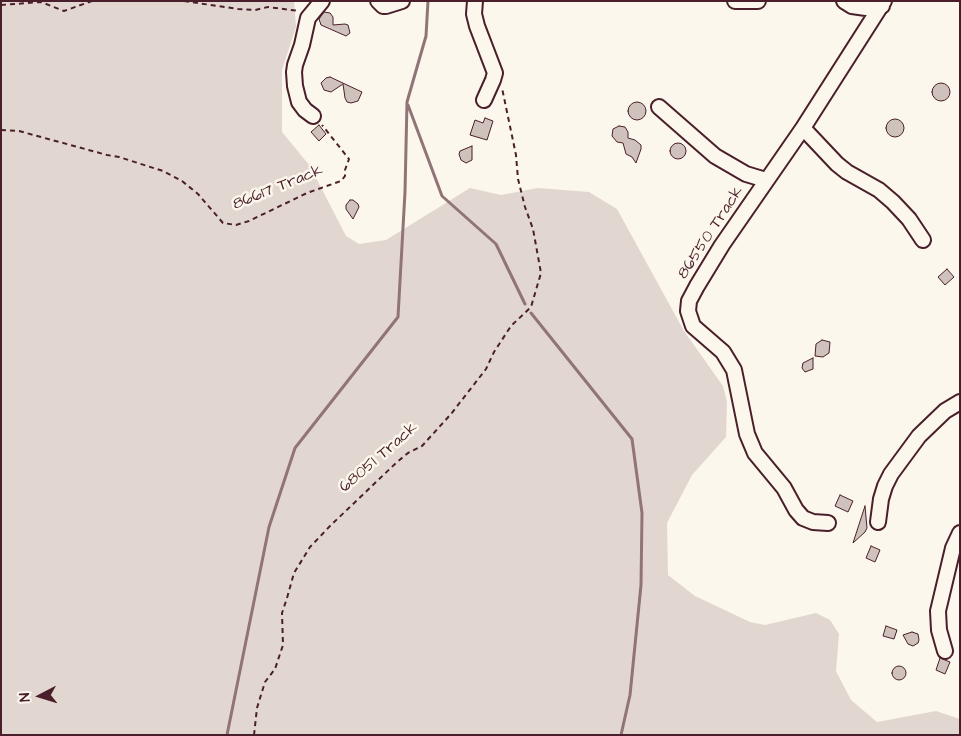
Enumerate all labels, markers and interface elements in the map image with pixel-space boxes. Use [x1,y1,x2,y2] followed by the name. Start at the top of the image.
[230,161,326,215] street label: 86617 Track
[674,183,748,283] street label: 86550 Track
[336,419,422,497] street label: 68051 Track
[15,671,65,721] north arrow
[15,692,35,703] text: N

